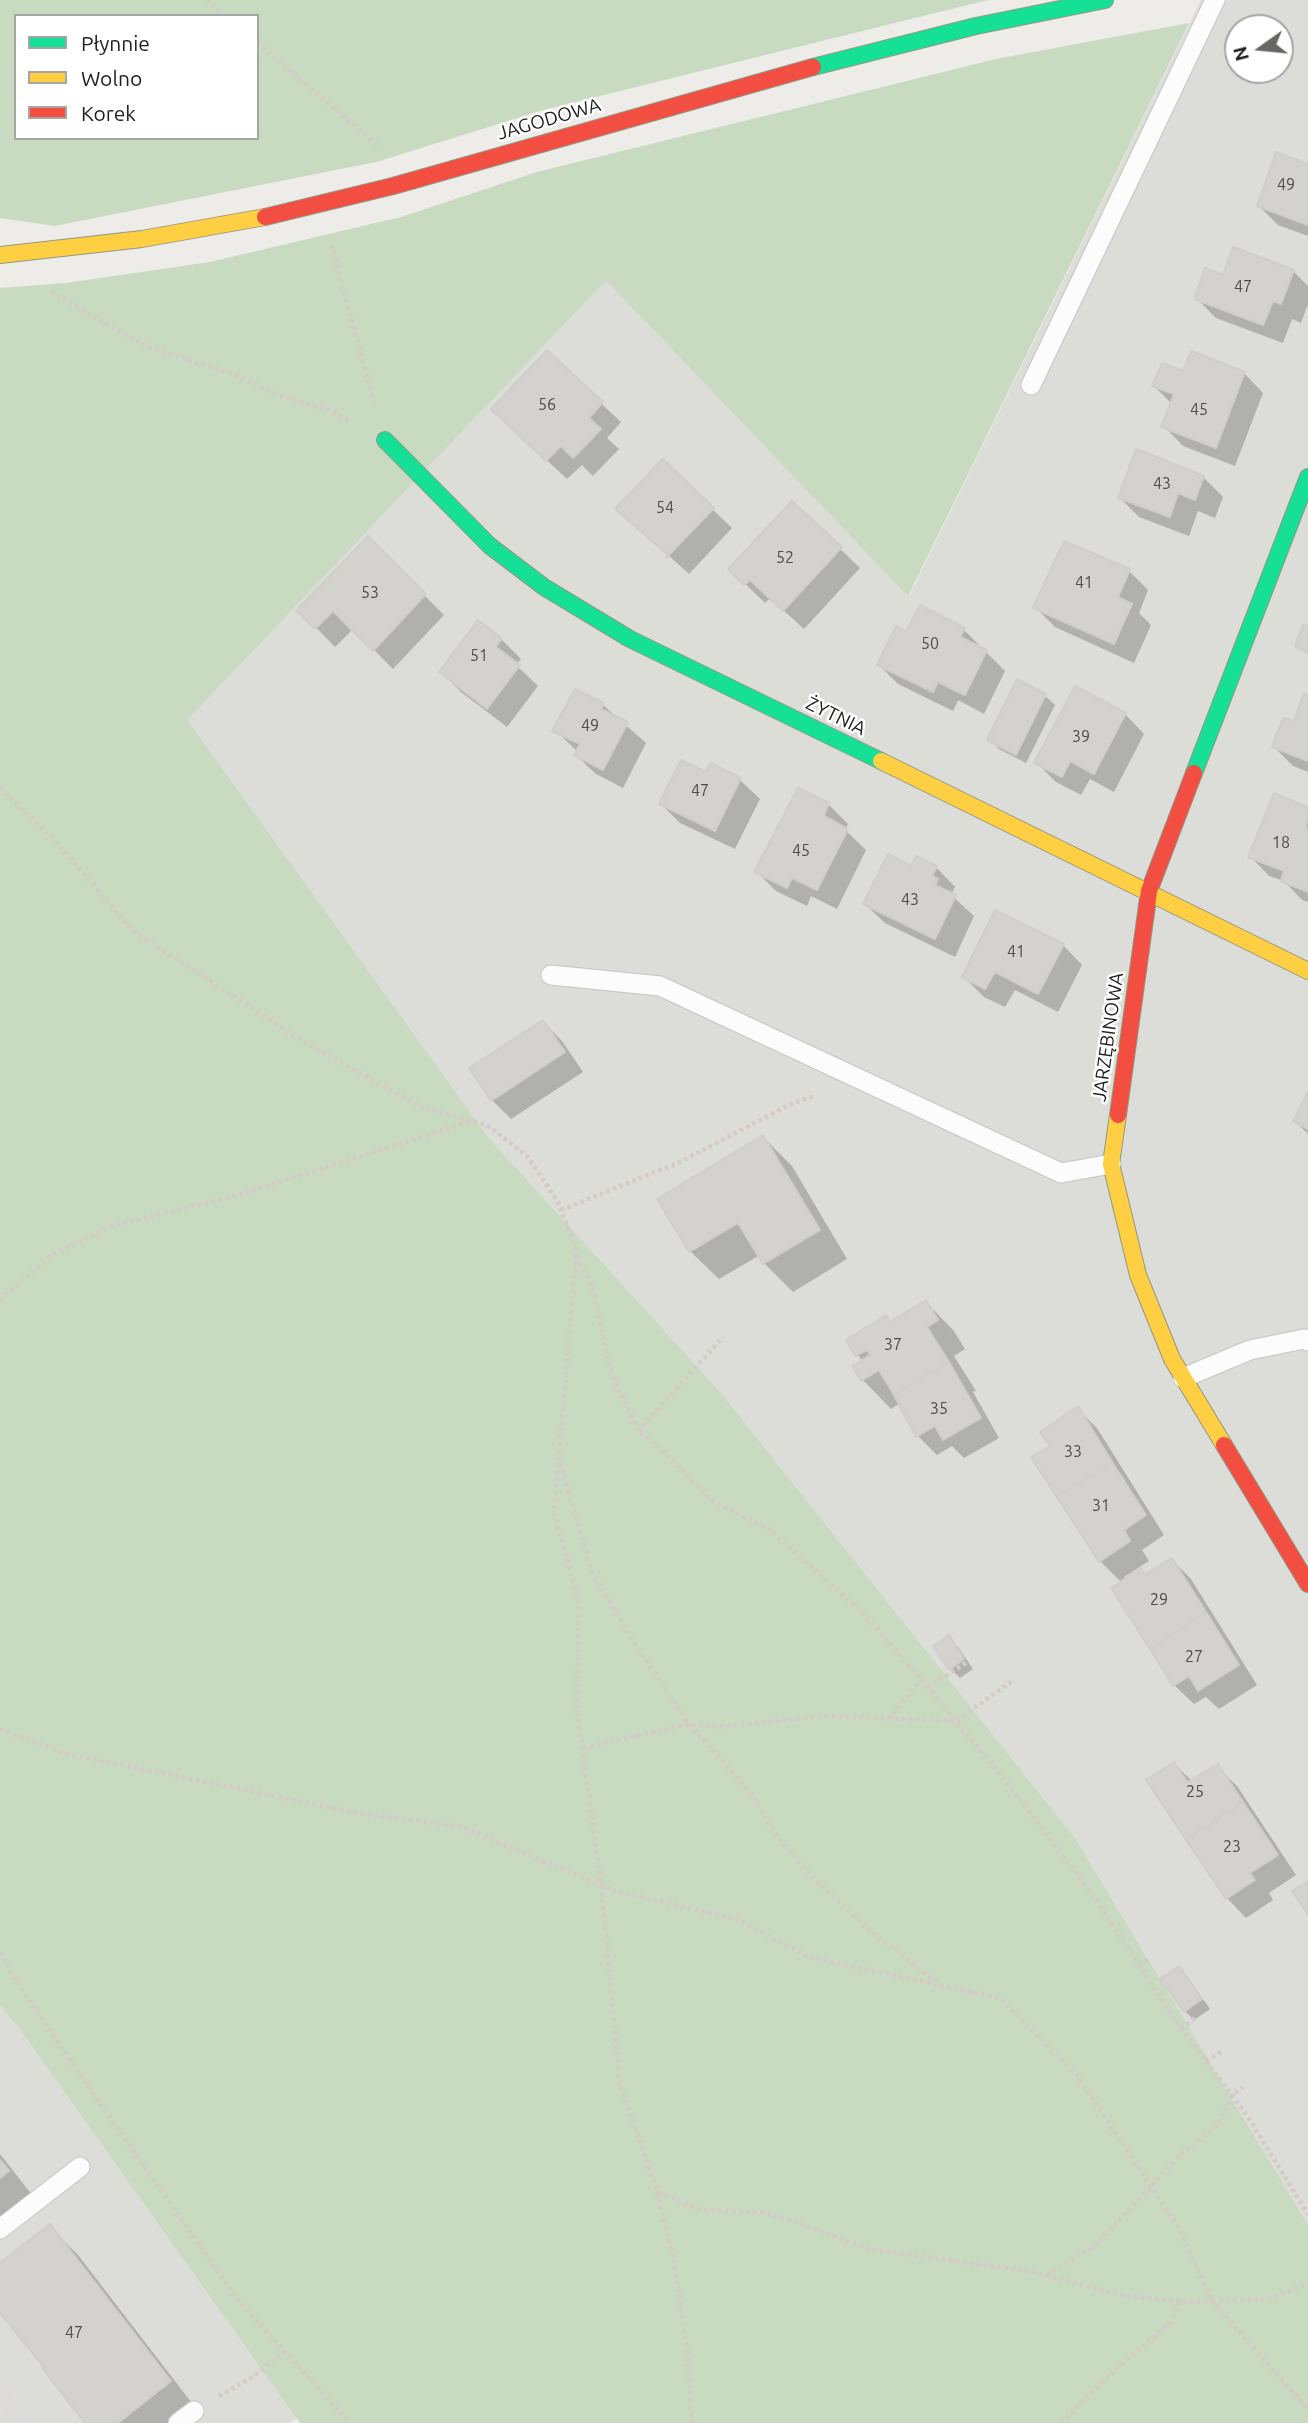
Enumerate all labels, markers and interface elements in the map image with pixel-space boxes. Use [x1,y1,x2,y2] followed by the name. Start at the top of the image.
[14,14,259,140] legend
[1224,14,1294,84] north arrow
[81,31,150,55] text: Płynnie
[1228,44,1253,64] text: N
[81,66,142,90] text: Wolno
[495,93,603,145] street label: JAGODOWA
[81,101,136,125] text: Korek
[1277,175,1295,195] house number: 49
[1234,277,1252,297] house number: 47
[538,395,556,415] house number: 56
[1190,400,1208,420] house number: 45
[1153,474,1171,494] house number: 43
[656,498,674,518] house number: 54
[776,548,794,568] house number: 52
[1075,573,1093,593] house number: 41
[361,583,379,603] house number: 53
[921,634,939,654] house number: 50
[470,646,488,666] house number: 51
[802,692,870,740] street label: ŻYTNIA
[581,716,599,736] house number: 49
[1072,727,1090,747] house number: 39
[691,781,709,801] house number: 47
[1272,833,1290,853] house number: 18
[792,841,810,861] house number: 45
[901,890,919,910] house number: 43
[1007,942,1025,962] house number: 41
[1088,971,1128,1103] street label: JARZĘBINOWA
[884,1335,902,1355] house number: 37
[930,1399,948,1419] house number: 35
[1064,1442,1082,1462] house number: 33
[1092,1496,1110,1516] house number: 31
[1150,1590,1168,1610] house number: 29
[1185,1647,1203,1667] house number: 27
[1186,1782,1204,1802] house number: 25
[1223,1837,1241,1857] house number: 23
[65,2323,83,2343] house number: 47

